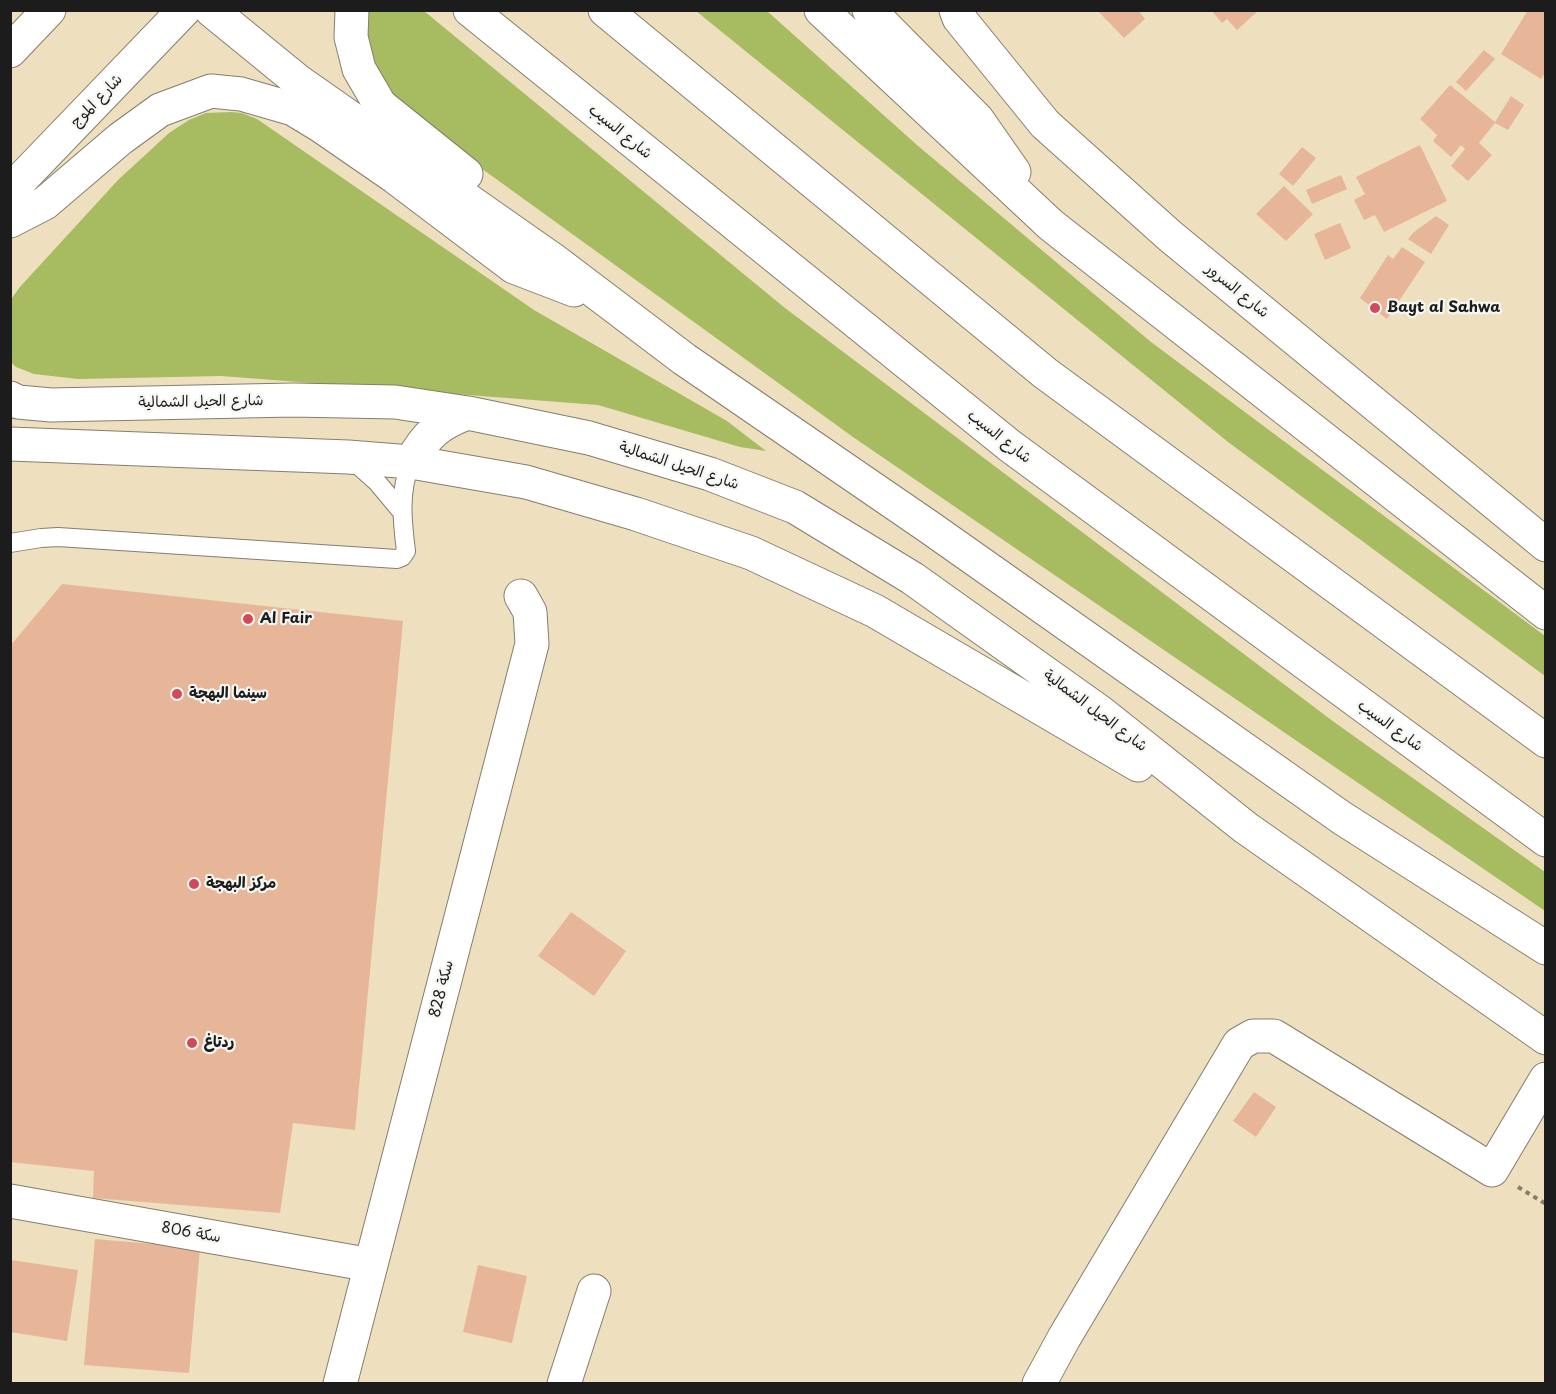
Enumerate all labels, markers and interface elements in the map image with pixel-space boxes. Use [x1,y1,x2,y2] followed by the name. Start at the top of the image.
[67,71,127,131] street label: شارع الموج
[585,101,655,163] street label: شارع السيب
[1202,260,1272,322] street label: شارع السرور
[1387,299,1500,317] place label: Bayt al Sahwa
[1368,301,1382,315] marker: Bayt al Sahwa
[138,392,264,412] street label: شارع الحيل الشمالية
[963,406,1035,468] street label: شارع السيب
[617,438,741,494] street label: شارع الحيل الشمالية
[260,610,312,628] place label: Al Fair
[241,612,255,626] marker: Al Fair
[1040,666,1150,756] street label: شارع الحيل الشمالية
[189,685,267,703] place label: سينما البهجة
[170,687,184,701] marker: سينما البهجة
[1354,696,1426,756] street label: شارع السيب
[206,875,276,893] place label: مركز البهجة
[187,877,201,891] marker: مركز البهجة
[426,959,458,1019] street label: سكة 828
[204,1034,234,1052] place label: ردتاغ
[185,1036,199,1050] marker: ردتاغ
[160,1219,222,1247] street label: سكة 806

